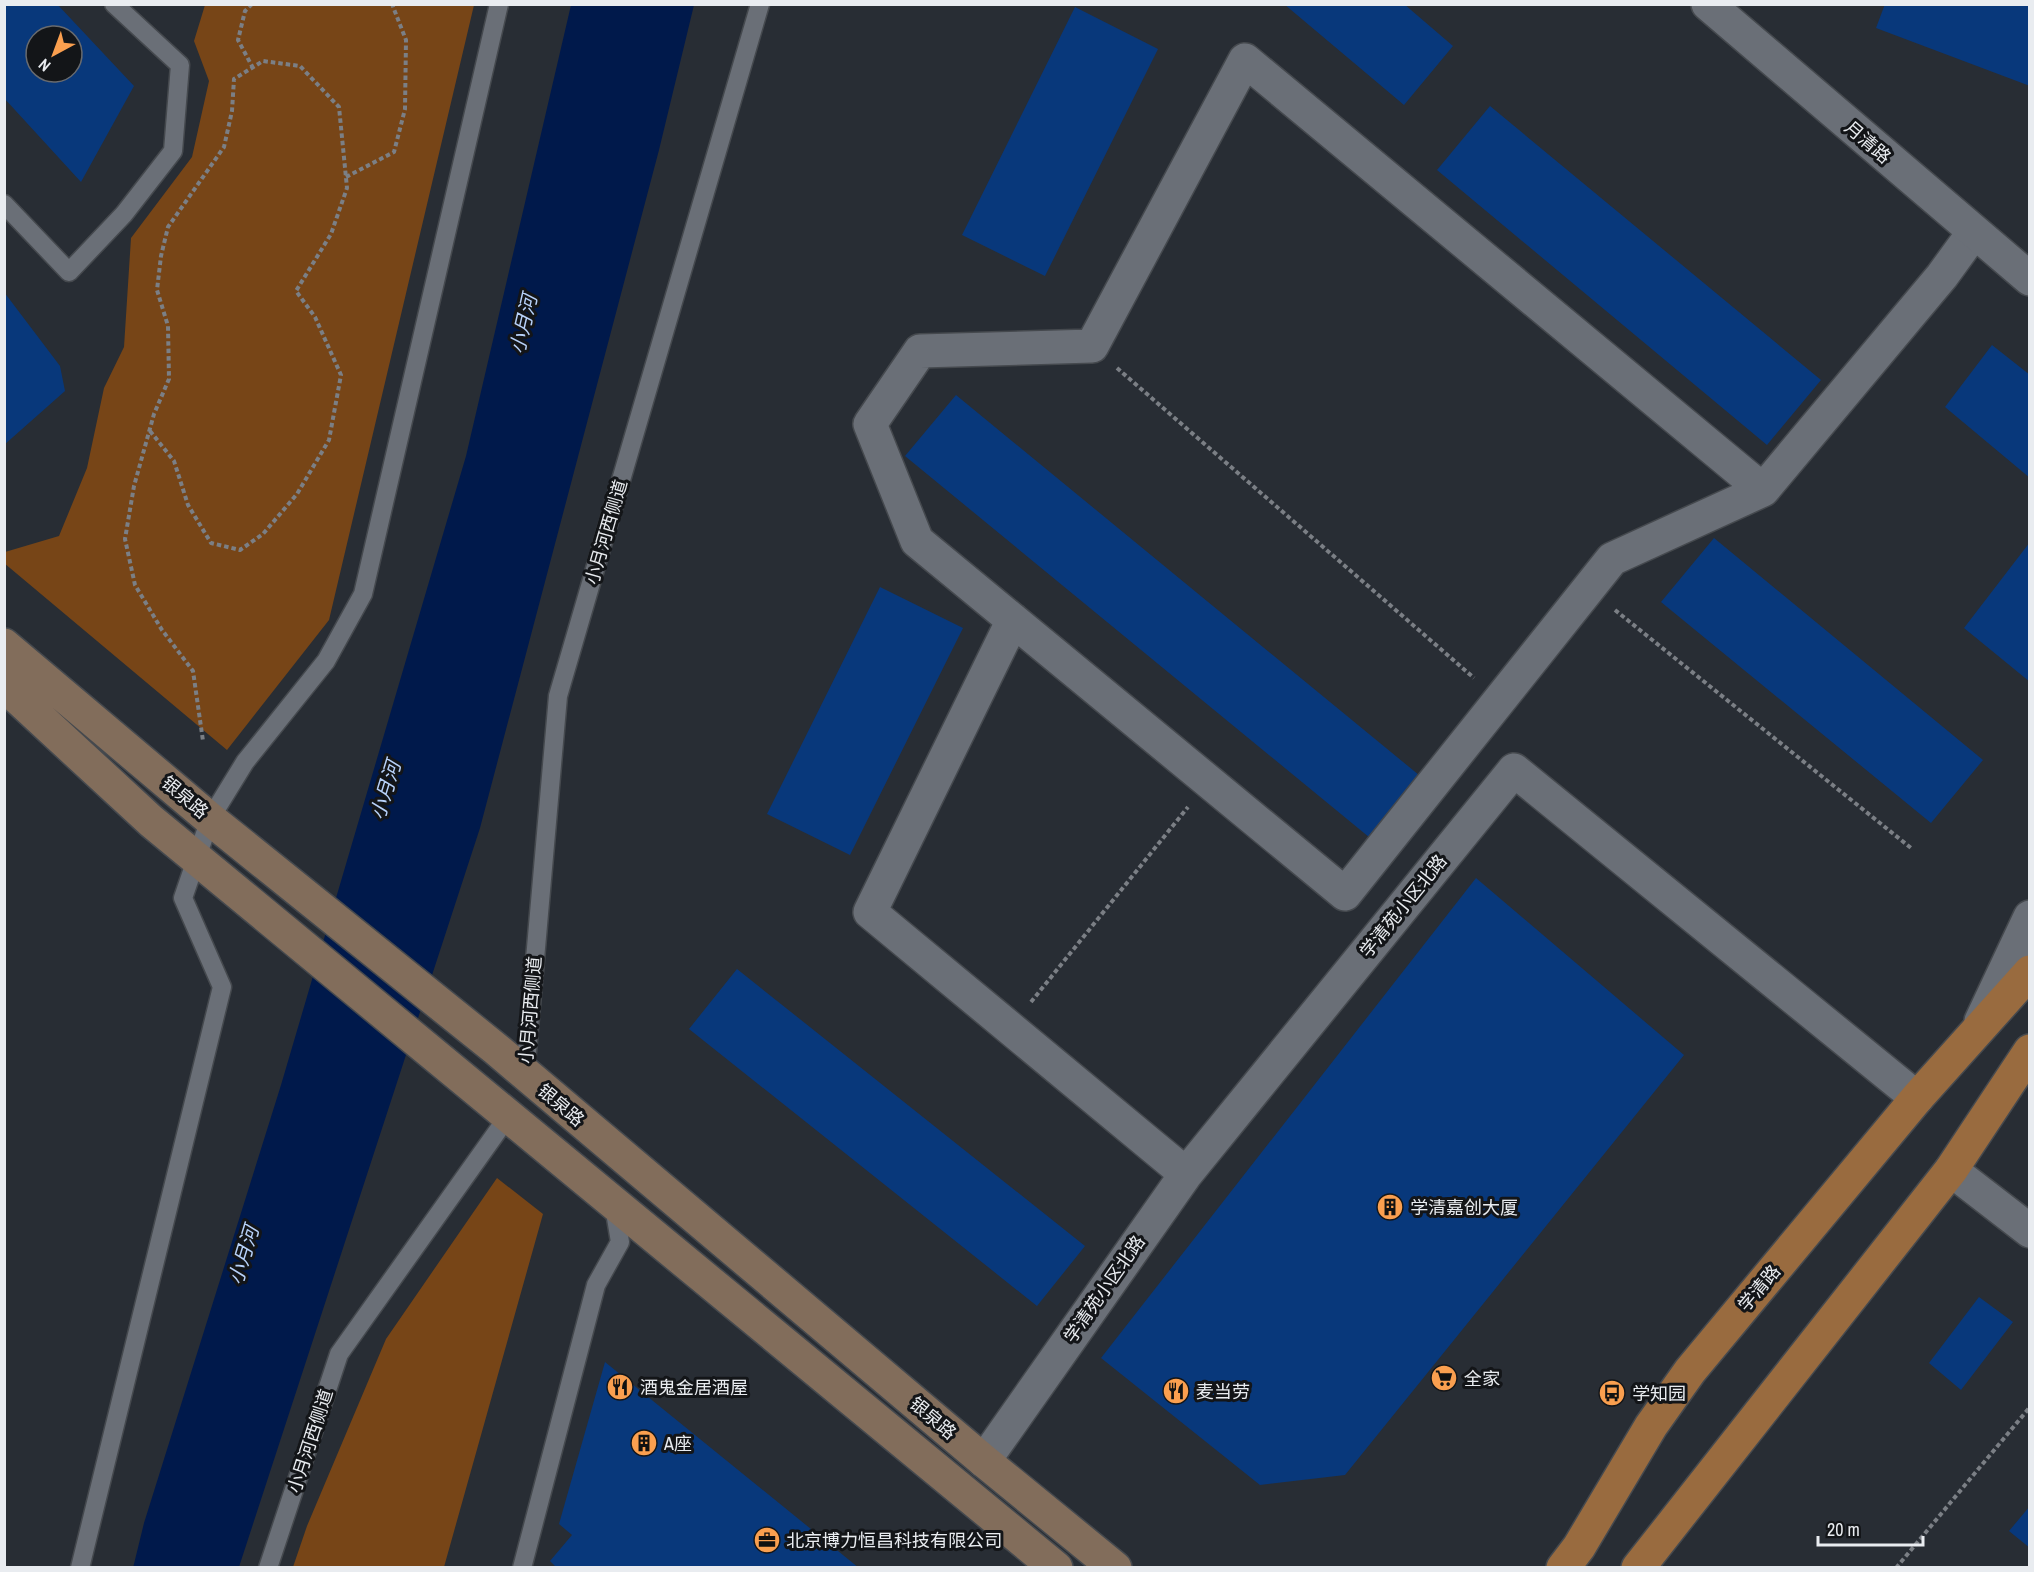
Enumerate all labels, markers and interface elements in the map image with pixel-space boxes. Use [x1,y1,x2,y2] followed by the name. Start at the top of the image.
[24,24,84,84] north arrow
[33,54,55,77] text: N
[1839,115,1897,169] street label: 月清路
[503,288,544,356] water label: 小月河
[579,477,633,587] street label: 小月河西侧道
[363,754,408,823] water label: 小月河
[156,770,214,824] street label: 银泉路
[1354,849,1452,963] street label: 学清苑小区北路
[513,955,547,1065] street label: 小月河西侧道
[532,1078,590,1132] street label: 银泉路
[1375,1192,1405,1222] building icon: 学清嘉创大厦
[1410,1195,1518,1220] place label: 学清嘉创大厦
[221,1219,266,1288] water label: 小月河
[1058,1230,1150,1348] street label: 学清苑小区北路
[1732,1259,1786,1317] street label: 学清路
[1429,1363,1459,1393] supermarket icon: 全家
[1464,1366,1500,1391] place label: 全家
[605,1372,635,1402] restaurant icon: 酒鬼金居酒屋
[640,1375,748,1400] place label: 酒鬼金居酒屋
[1161,1376,1191,1406] restaurant icon: 麦当劳
[1597,1378,1627,1408] bus stop icon: 学知园
[1196,1379,1250,1404] place label: 麦当劳
[1632,1381,1686,1406] place label: 学知园
[281,1386,339,1496] street label: 小月河西侧道
[904,1391,962,1445] street label: 银泉路
[629,1428,659,1458] building icon: A座
[663,1431,692,1456] place label: A座
[1818,1509,1923,1547] scale bar
[1827,1517,1860,1542] text: 20 m
[752,1525,782,1555] office icon: 北京博力恒昌科技有限公司
[786,1528,1002,1553] place label: 北京博力恒昌科技有限公司

